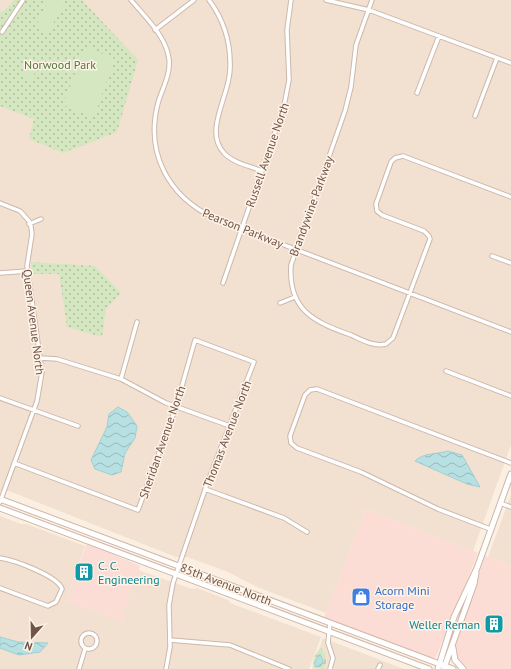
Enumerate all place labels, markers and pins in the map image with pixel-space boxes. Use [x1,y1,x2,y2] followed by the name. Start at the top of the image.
[98,558,160,587] place label: C. C. Engineering
[73,561,95,583] building icon: C. C. Engineering
[375,583,430,612] place label: Acorn Mini Storage
[350,586,372,608] shop icon: Acorn Mini Storage
[483,613,505,635] building icon: Weller Reman
[409,617,480,632] place label: Weller Reman

